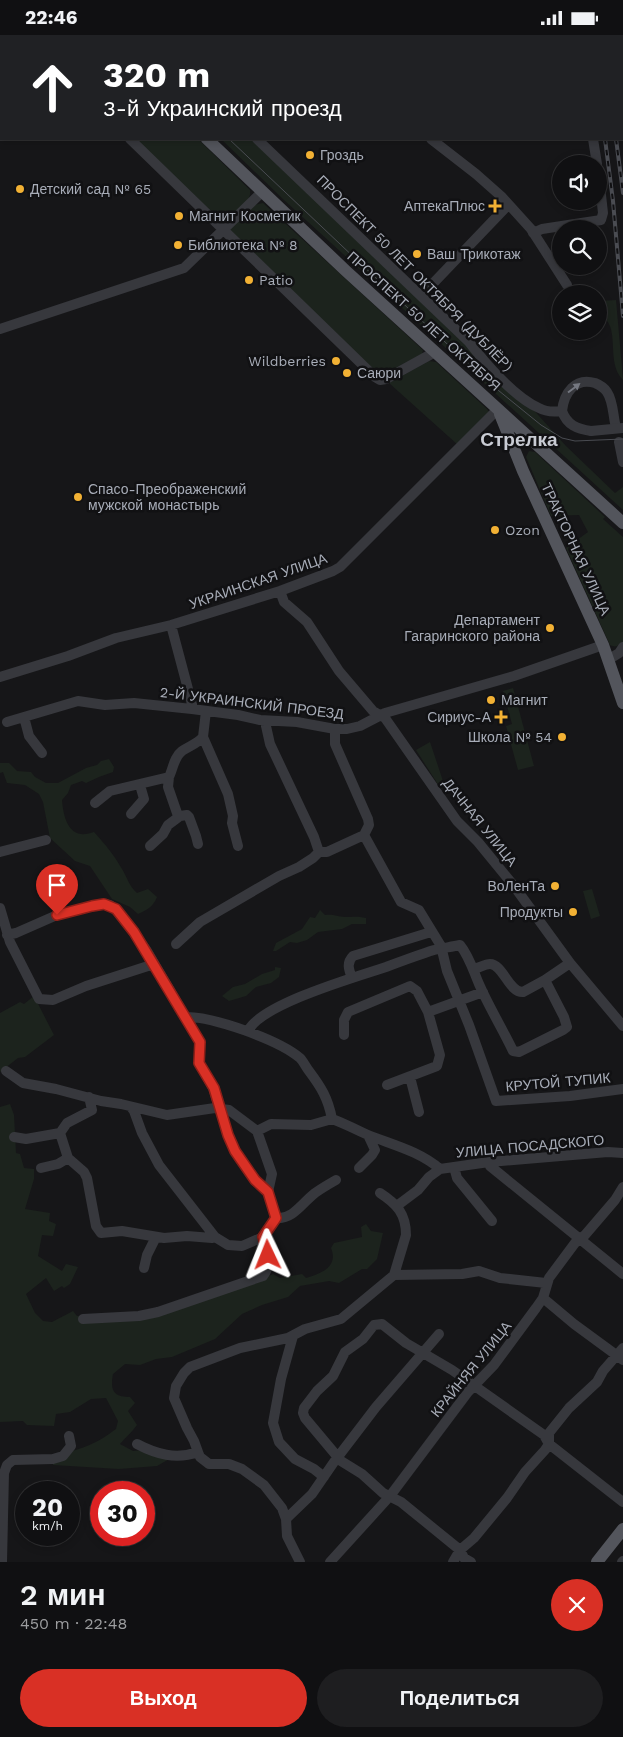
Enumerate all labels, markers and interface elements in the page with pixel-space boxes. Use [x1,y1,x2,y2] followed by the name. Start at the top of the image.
[25,6,77,29] text: 22:46
[103,54,210,96] text: 320 m
[20,55,85,120] icon: ahead
[103,96,342,121] text: 3-й Украинский проезд
[320,147,364,163] place label: Гроздь
[304,149,316,161] marker: Гроздь
[552,155,607,340] map controls
[552,155,607,210] button: sound
[313,171,517,375] street label: ПРОСПЕКТ 50 ЛЕТ ОКТЯБРЯ (ДУБЛЁР)
[30,181,151,197] place label: Детский сад № 65
[14,183,26,195] marker: Детский сад № 65
[404,198,485,214] place label: АптекаПлюс
[489,200,501,212] marker: АптекаПлюс
[189,208,302,224] place label: Магнит Косметик
[173,210,185,222] marker: Магнит Косметик
[552,220,607,275] button: search
[188,237,298,253] place label: Библиотека № 8
[172,239,184,251] marker: Библиотека № 8
[427,246,521,262] place label: Ваш Трикотаж
[344,248,504,394] street label: ПРОСПЕКТ 50 ЛЕТ ОКТЯБРЯ
[411,248,423,260] marker: Ваш Трикотаж
[259,272,293,288] place label: Patio
[243,274,255,286] marker: Patio
[552,285,607,340] button: layers
[248,353,326,369] place label: Wildberries
[330,355,342,367] marker: Wildberries
[357,365,401,381] place label: Саюри
[341,367,353,379] marker: Саюри
[567,383,581,393] one-way arrow
[480,428,558,451] district label: Стрелка
[538,480,614,618] street label: ТРАКТОРНАЯ УЛИЦА
[88,481,246,513] place label: Спасо-Преображенский мужской монастырь
[72,491,84,503] marker: Спасо-Преображенский мужской монастырь
[505,522,540,538] place label: Ozon
[489,524,501,536] marker: Ozon
[187,550,330,612] street label: УКРАИНСКАЯ УЛИЦА
[404,612,541,644] place label: Департамент Гагаринского района
[544,622,556,634] marker: Департамент Гагаринского района
[159,683,345,722] street label: 2-Й УКРАИНСКИЙ ПРОЕЗД
[501,692,548,708] place label: Магнит
[485,694,497,706] marker: Магнит
[427,709,492,725] place label: Сириус-А
[495,711,507,723] marker: Сириус-А
[468,729,552,745] place label: Школа № 54
[556,731,568,743] marker: Школа № 54
[440,775,521,870] street label: ДАЧНАЯ УЛИЦА
[36,864,78,915] pin
[43,871,71,899] icon: arrive
[487,878,545,894] place label: ВоЛенТа
[549,880,561,892] marker: ВоЛенТа
[500,904,563,920] place label: Продукты
[567,906,579,918] marker: Продукты
[505,1068,612,1095] street label: КРУТОЙ ТУПИК
[455,1132,605,1160] street label: УЛИЦА ПОСАДСКОГО
[241,1228,293,1280] position arrow
[427,1317,515,1420] street label: КРАЙНЯЯ УЛИЦА
[90,1481,155,1546] speed limit sign: 30
[32,1493,63,1522] text: 20
[32,1519,63,1533] text: km/h
[20,1577,106,1612] text: 2 мин
[551,1579,603,1631] button: close
[20,1614,127,1633] text: 450 m · 22:48
[20,1669,307,1727] button: Выход
[317,1669,603,1727] button: Поделиться

